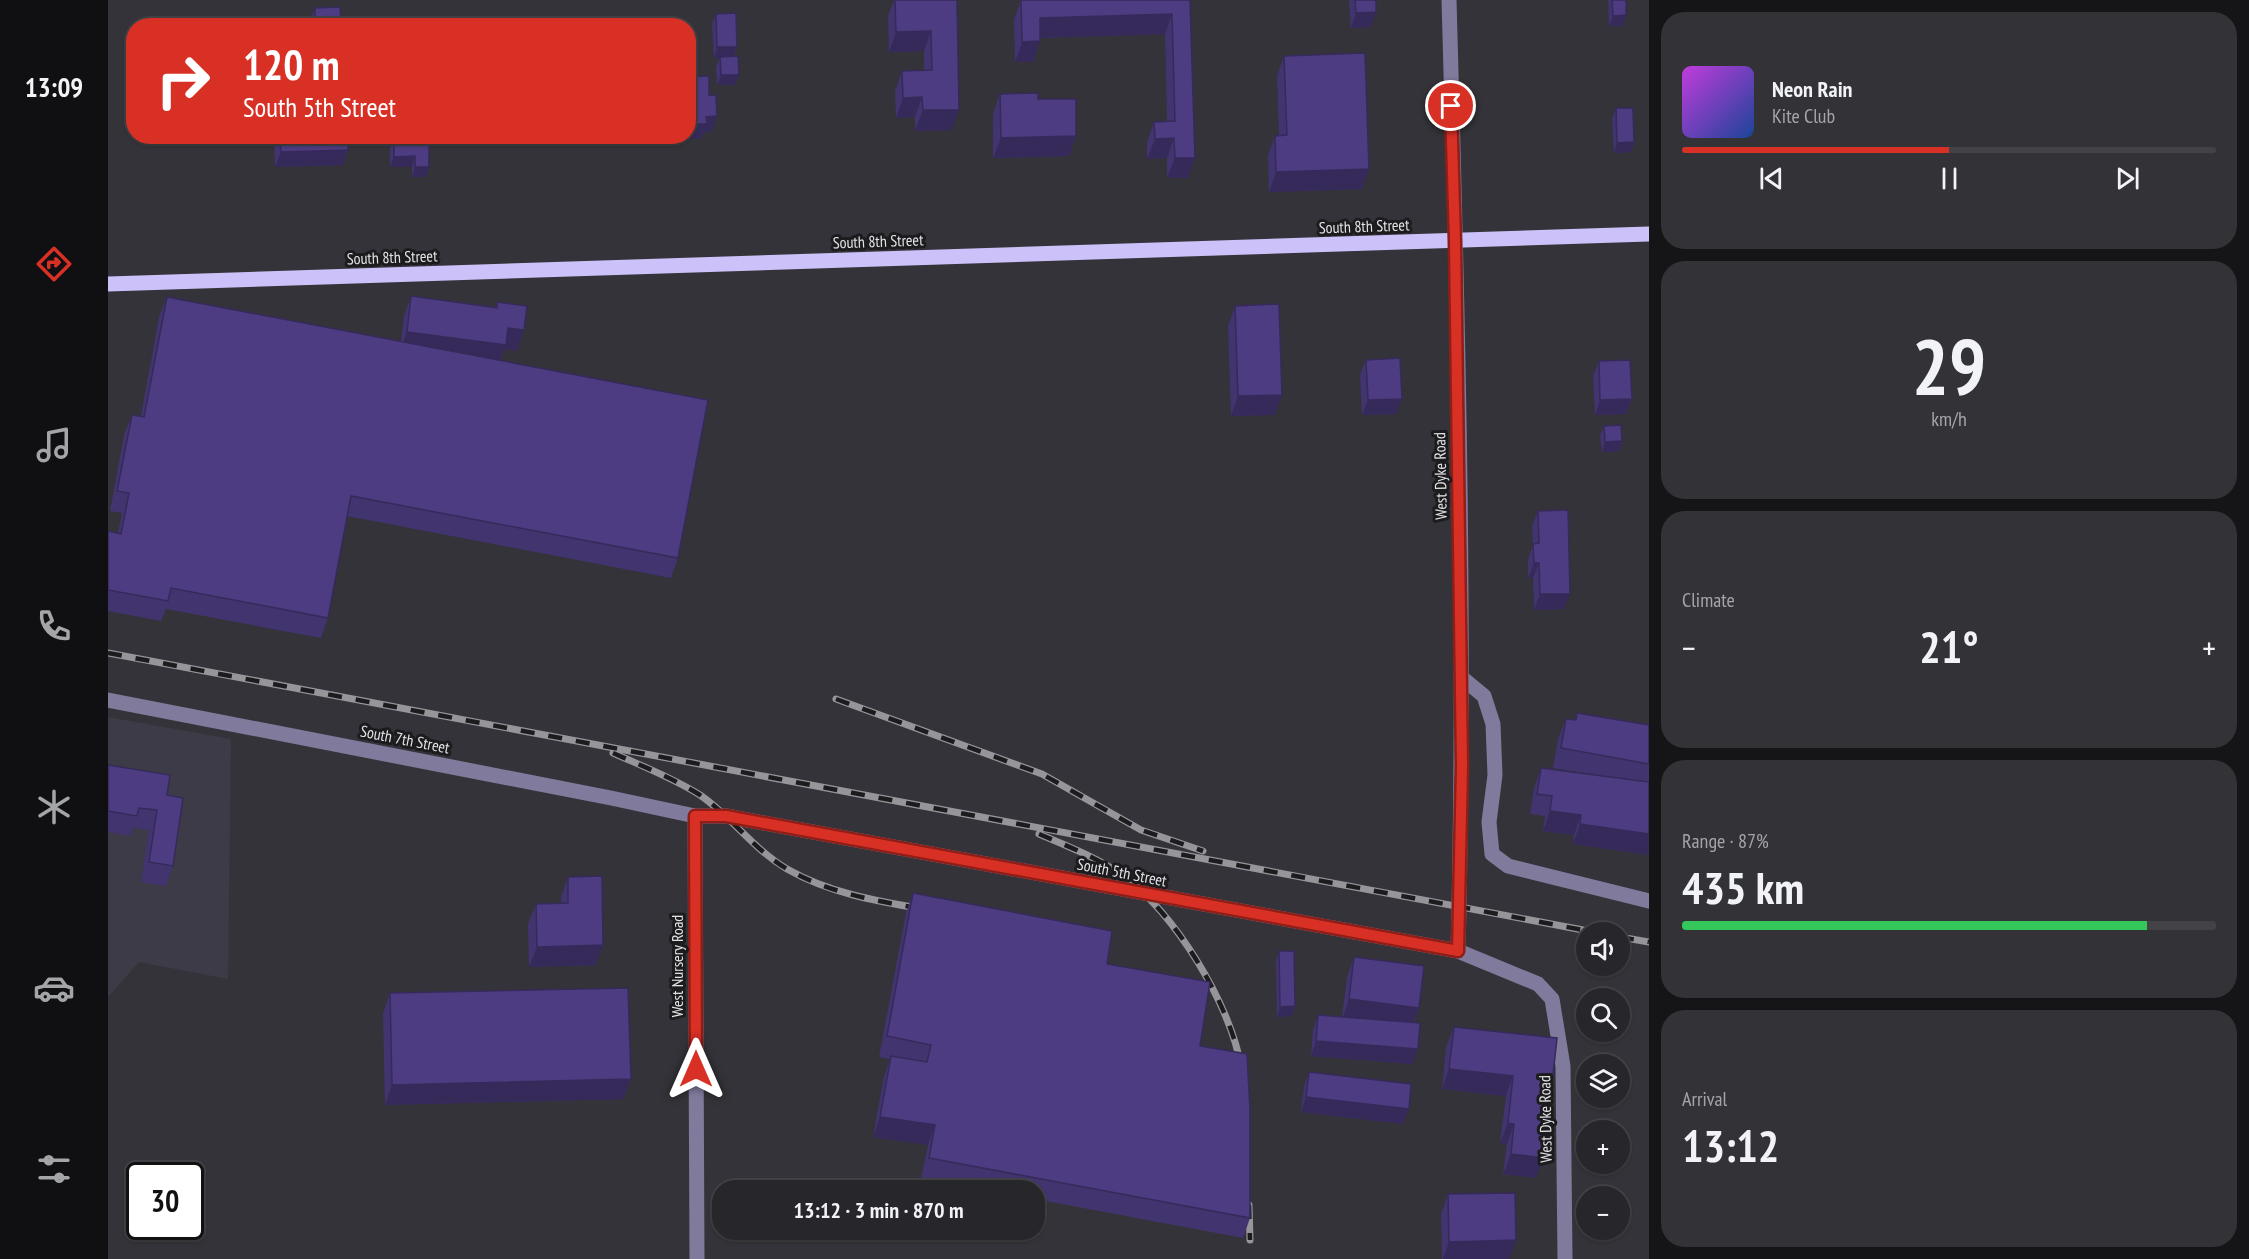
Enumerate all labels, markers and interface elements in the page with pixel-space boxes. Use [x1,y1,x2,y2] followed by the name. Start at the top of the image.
[243,37,340,92] text: 120 m
[144,42,222,120] icon: right
[25,70,83,104] text: 13:09
[1772,75,1852,103] text: Neon Rain
[1425,80,1476,131] pin
[1434,89,1467,122] icon: arrive
[243,90,396,124] text: South 5th Street
[1772,103,1835,129] text: Kite Club
[1755,162,1788,195] icon: previous
[1933,162,1966,195] icon: pause
[2111,162,2144,195] icon: next
[1318,214,1410,238] street label: South 8th Street
[832,229,924,253] street label: South 8th Street
[33,243,75,285] icon: directions
[346,245,438,269] street label: South 8th Street
[1912,316,1986,417] text: 29
[1931,406,1967,432] text: km/h
[33,424,75,466] icon: music
[1429,432,1451,520] street label: West Dyke Road
[1682,587,1735,613] text: Climate
[33,605,75,647] icon: phone
[1919,617,1979,675] text: 21°
[1682,626,1696,669] text: −
[2202,626,2216,669] text: +
[359,721,452,758] street label: South 7th Street
[33,786,75,828] icon: climate
[1682,828,1769,854] text: Range · 87%
[1076,854,1169,891] street label: South 5th Street
[1682,858,1804,916] text: 435 km
[667,915,687,1017] street label: West Nursery Road
[1576,922,1630,1240] map controls
[1576,922,1630,976] button: sound
[33,967,75,1009] icon: car
[1576,988,1630,1042] button: search
[664,1037,728,1101] position arrow
[1576,1054,1630,1108] button: layers
[1534,1075,1556,1163] street label: West Dyke Road
[1682,1086,1727,1112] text: Arrival
[1682,1116,1779,1174] text: 13:12
[1576,1120,1630,1174] button: +
[33,1148,75,1190] icon: filters
[126,1162,204,1240] speed limit sign: 30
[1576,1186,1630,1240] button: −
[793,1196,964,1224] text: 13:12 · 3 min · 870 m

